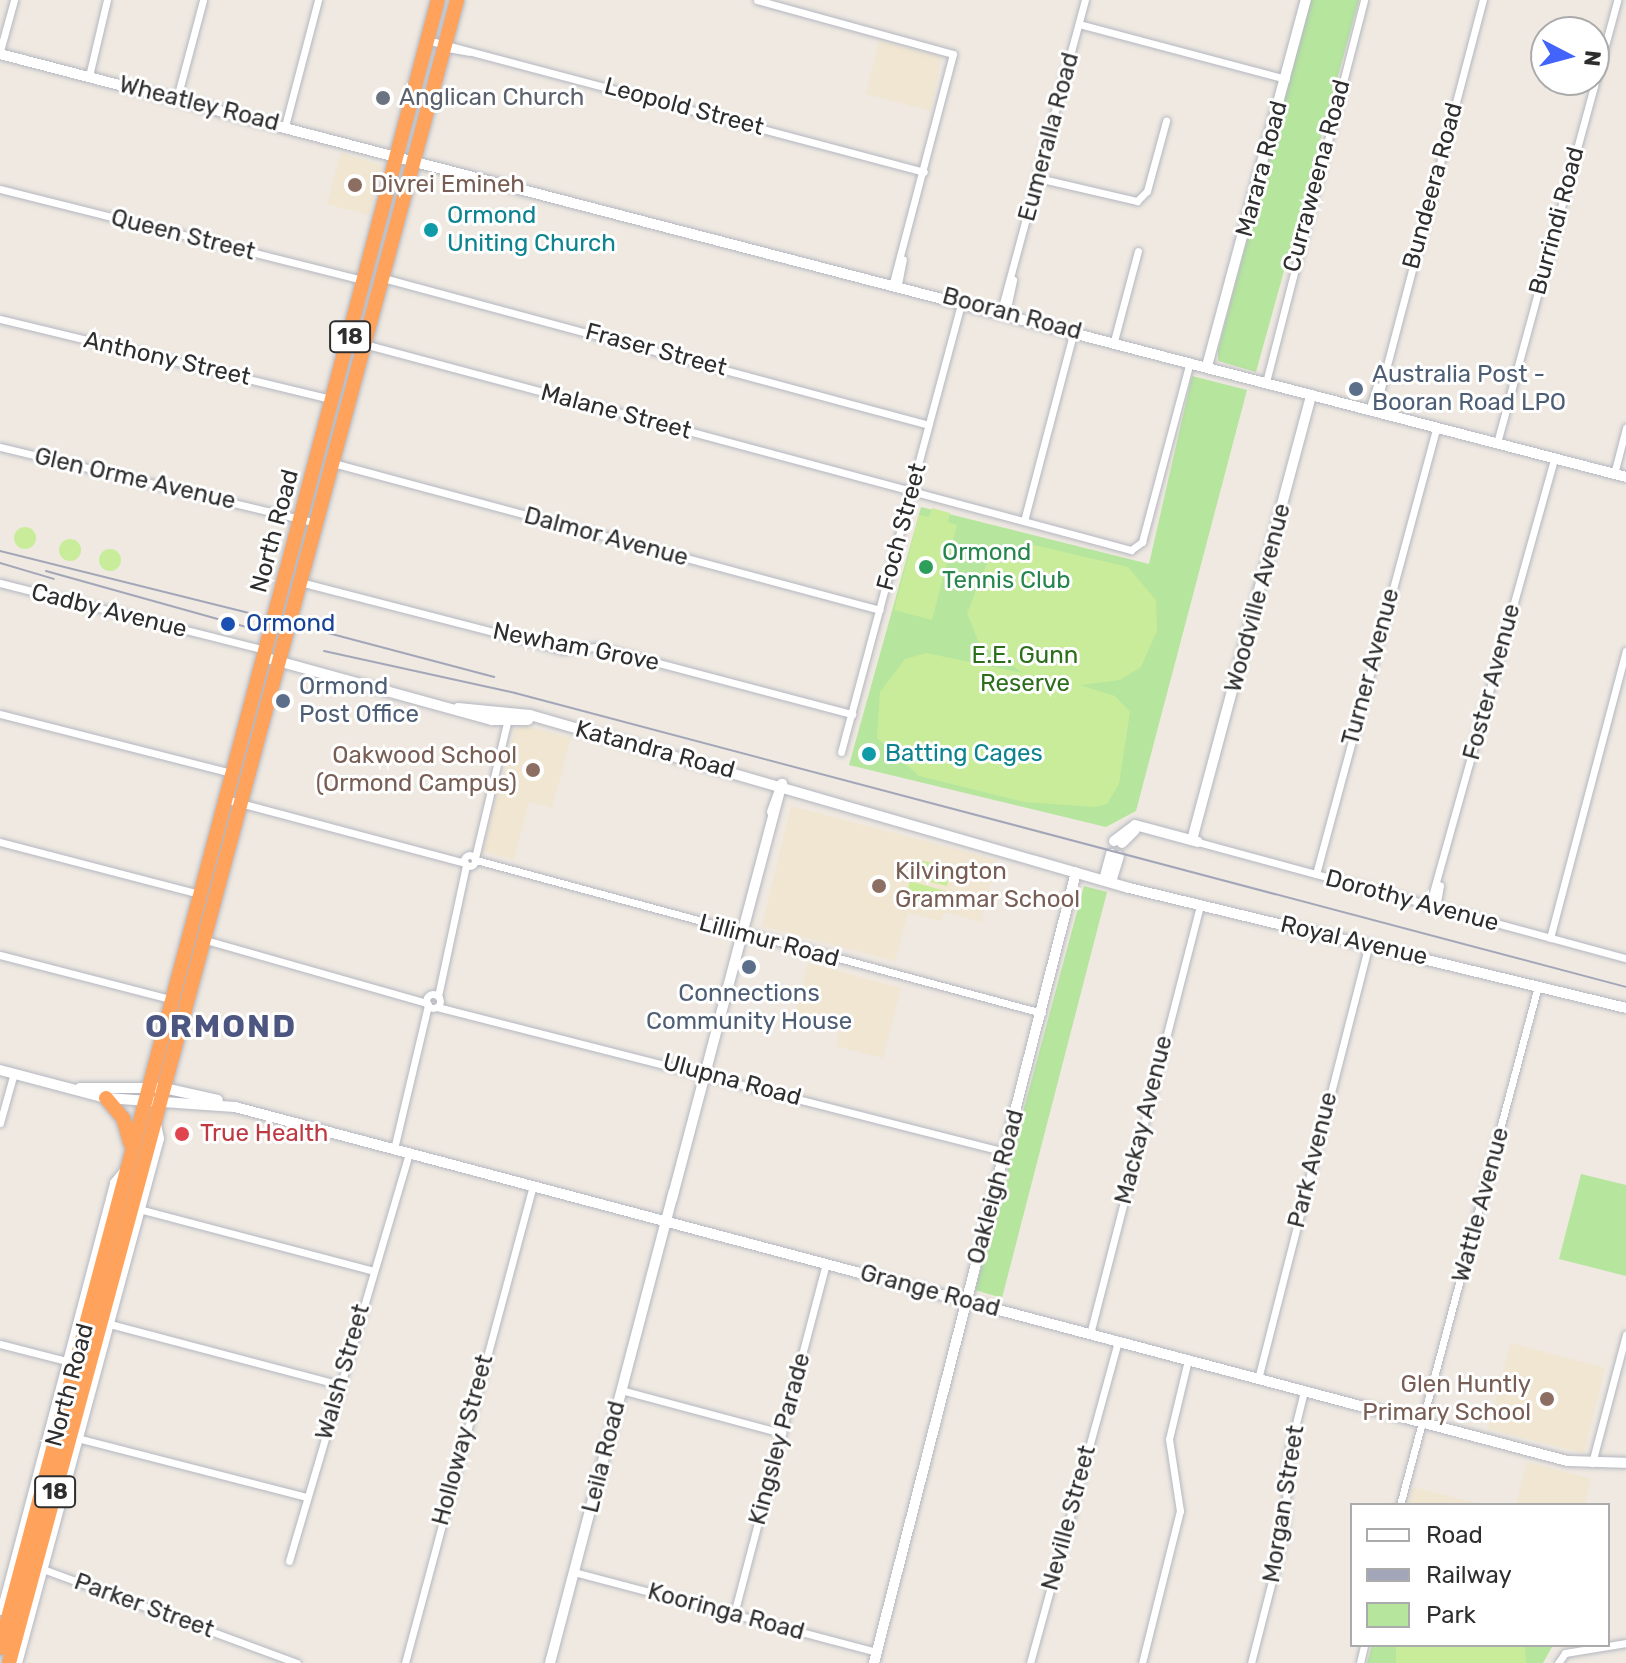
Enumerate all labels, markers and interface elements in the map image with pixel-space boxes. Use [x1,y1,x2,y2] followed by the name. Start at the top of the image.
[1530,16,1610,96] north arrow
[1013,49,1085,225] street label: Eumeralla Road
[1578,49,1607,68] text: N
[116,70,282,138] street label: Wheatley Road
[601,72,767,142] street label: Leopold Street
[1277,77,1357,275] street label: Curraweena Road
[399,84,584,112] place label: Anglican Church
[374,89,392,107] marker: Anglican Church
[1230,98,1294,240] street label: Marara Road
[1397,100,1469,272] street label: Bundeera Road
[1523,144,1591,298] street label: Burrindi Road
[371,171,525,199] place label: Divrei Emineh
[346,176,364,194] marker: Divrei Emineh
[447,202,616,258] place label: Ormond Uniting Church
[108,203,258,267] street label: Queen Street
[422,221,440,239] marker: Ormond Uniting Church
[939,282,1085,346] street label: Booran Road
[582,317,730,383] street label: Fraser Street
[328,319,372,355] road number: 18
[81,326,253,392] street label: Anthony Street
[1372,361,1566,417] place label: Australia Post - Booran Road LPO
[538,378,694,446] street label: Malane Street
[1347,380,1365,398] marker: Australia Post - Booran Road LPO
[31,442,239,516] street label: Glen Orme Avenue
[871,460,933,594] street label: Foch Street
[245,466,305,596] street label: North Road
[1219,500,1297,696] street label: Woodville Avenue
[520,501,692,573] street label: Dalmor Avenue
[942,539,1071,595] place label: Ormond Tennis Club
[917,558,935,576] marker: Ormond Tennis Club
[28,578,190,644] street label: Cadby Avenue
[1336,585,1406,749] street label: Turner Avenue
[1457,600,1527,764] street label: Foster Avenue
[246,610,335,638] place label: Ormond
[217,613,239,635] marker: Ormond
[490,617,662,677] street label: Newham Grove
[972,642,1078,698] park label: E.E. Gunn Reserve
[299,673,419,729] place label: Ormond Post Office
[274,692,292,710] marker: Ormond Post Office
[572,715,738,785] street label: Katandra Road
[885,740,1043,768] place label: Batting Cages
[316,742,517,798] place label: Oakwood School (Ormond Campus)
[860,745,878,763] marker: Batting Cages
[524,761,542,779] marker: Oakwood School (Ormond Campus)
[895,858,1081,914] place label: Kilvington Grammar School
[1322,864,1502,938] street label: Dorothy Avenue
[870,877,888,895] marker: Kilvington Grammar School
[696,908,842,974] street label: Lillimur Road
[1277,910,1431,972] street label: Royal Avenue
[740,958,758,976] marker: Connections Community House
[646,980,852,1036] place label: Connections Community House
[145,1007,297,1045] district label: ORMOND
[1109,1032,1179,1208] street label: Mackay Avenue
[660,1048,804,1112] street label: Ulupna Road
[1282,1089,1344,1231] street label: Park Avenue
[962,1107,1030,1267] street label: Oakleigh Road
[200,1120,328,1148] place label: True Health
[171,1123,193,1145] marker: True Health
[1446,1124,1516,1286] street label: Wattle Avenue
[857,1259,1003,1323] street label: Grange Road
[310,1301,376,1443] street label: Walsh Street
[40,1320,100,1450] street label: North Road
[743,1350,817,1528] street label: Kingsley Parade
[426,1351,500,1529] street label: Holloway Street
[1362,1371,1531,1427] place label: Glen Huntly Primary School
[1538,1390,1556,1408] marker: Glen Huntly Primary School
[576,1398,632,1516] street label: Leila Road
[1257,1423,1311,1585] street label: Morgan Street
[1036,1442,1102,1594] street label: Neville Street
[33,1474,77,1510] road number: 18
[1350,1503,1610,1647] legend
[1426,1521,1483,1549] text: Road
[1426,1561,1512,1589] text: Railway
[70,1567,218,1645] street label: Parker Street
[644,1577,808,1647] street label: Kooringa Road
[1426,1601,1476,1629] text: Park

